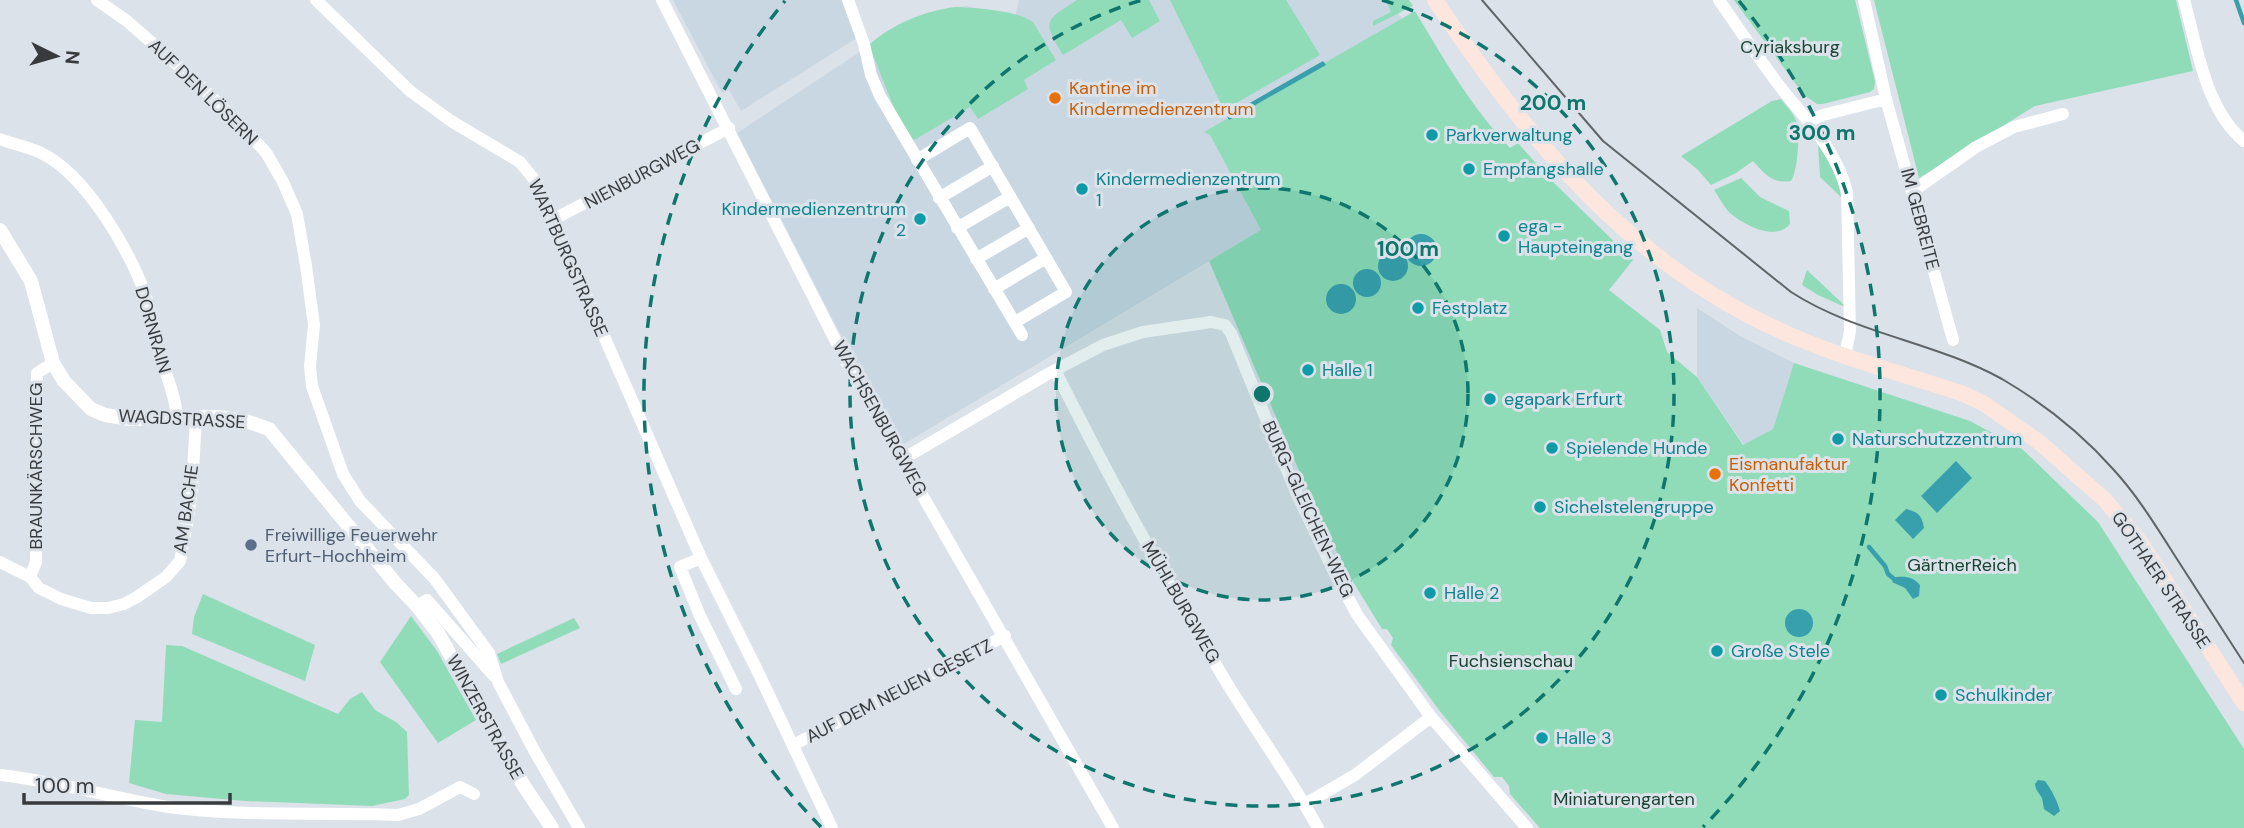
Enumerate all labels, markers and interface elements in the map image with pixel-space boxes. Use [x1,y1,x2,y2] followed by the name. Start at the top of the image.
[21,21,91,91] north arrow
[143,34,263,150] street label: AUF DEN LÖSERN
[1740,35,1840,59] park label: Cyriaksburg
[59,49,85,65] text: N
[1069,76,1254,121] place label: Kantine im Kindermedienzentrum
[1520,89,1586,117] text: 200 m
[1047,90,1063,106] marker: Kantine im Kindermedienzentrum
[1789,119,1855,147] text: 300 m
[1446,123,1572,147] place label: Parkverwaltung
[1424,127,1440,143] marker: Parkverwaltung
[580,133,704,215] street label: NIENBURGWEG
[1483,157,1604,181] place label: Empfangshalle
[1461,161,1477,177] marker: Empfangshalle
[1895,166,1945,272] street label: IM GEBREITE
[1096,167,1281,212] place label: Kindermedienzentrum 1
[523,176,613,340] street label: WARTBURGSTRASSE
[1074,181,1090,197] marker: Kindermedienzentrum 1
[721,197,906,242] place label: Kindermedienzentrum 2
[912,211,928,227] marker: Kindermedienzentrum 2
[1518,214,1633,259] place label: ega - Haupteingang
[1496,228,1512,244] marker: ega - Haupteingang
[1377,235,1439,263] text: 100 m
[129,284,177,376] street label: DORNRAIN
[1432,296,1507,320] place label: Festplatz
[1410,300,1426,316] marker: Festplatz
[827,336,933,500] street label: WACHSENBURGWEG
[1322,358,1373,382] place label: Halle 1
[1300,362,1316,378] marker: Halle 1
[24,382,48,550] street label: BRAUNKÄRSCHWEG
[1250,382,1274,406] centre of rings
[1504,387,1623,411] place label: egapark Erfurt
[1482,391,1498,407] marker: egapark Erfurt
[118,404,246,434] street label: WAGDSTRASSE
[1256,417,1360,601] street label: BURG-GLEICHEN-WEG
[1852,427,2022,451] place label: Naturschutzzentrum
[1830,431,1846,447] marker: Naturschutzzentrum
[1566,436,1708,460] place label: Spielende Hunde
[1544,440,1560,456] marker: Spielende Hunde
[1729,452,1848,497] place label: Eismanufaktur Konfetti
[168,463,204,555] street label: AM BACHE
[1707,466,1723,482] marker: Eismanufaktur Konfetti
[1554,495,1714,519] place label: Sichelstelengruppe
[1532,499,1548,515] marker: Sichelstelengruppe
[2106,507,2216,653] street label: GOTHAER STRASSE
[265,523,438,568] place label: Freiwillige Feuerwehr Erfurt-Hochheim
[243,537,259,553] marker: Freiwillige Feuerwehr Erfurt-Hochheim
[1136,537,1226,667] street label: MÜHLBURGWEG
[1907,553,2017,577] park label: GärtnerReich
[1444,581,1499,605] place label: Halle 2
[1422,585,1438,601] marker: Halle 2
[802,634,996,748] street label: AUF DEM NEUEN GESETZ
[1731,639,1830,663] place label: Große Stele
[1709,643,1725,659] marker: Große Stele
[1449,649,1573,673] park label: Fuchsienschau
[441,651,529,783] street label: WINZERSTRASSE
[1955,683,2053,707] place label: Schulkinder
[1933,687,1949,703] marker: Schulkinder
[1556,726,1612,750] place label: Halle 3
[1534,730,1550,746] marker: Halle 3
[24,762,231,806] scale bar
[35,772,95,800] text: 100 m
[1553,787,1695,811] park label: Miniaturengarten

